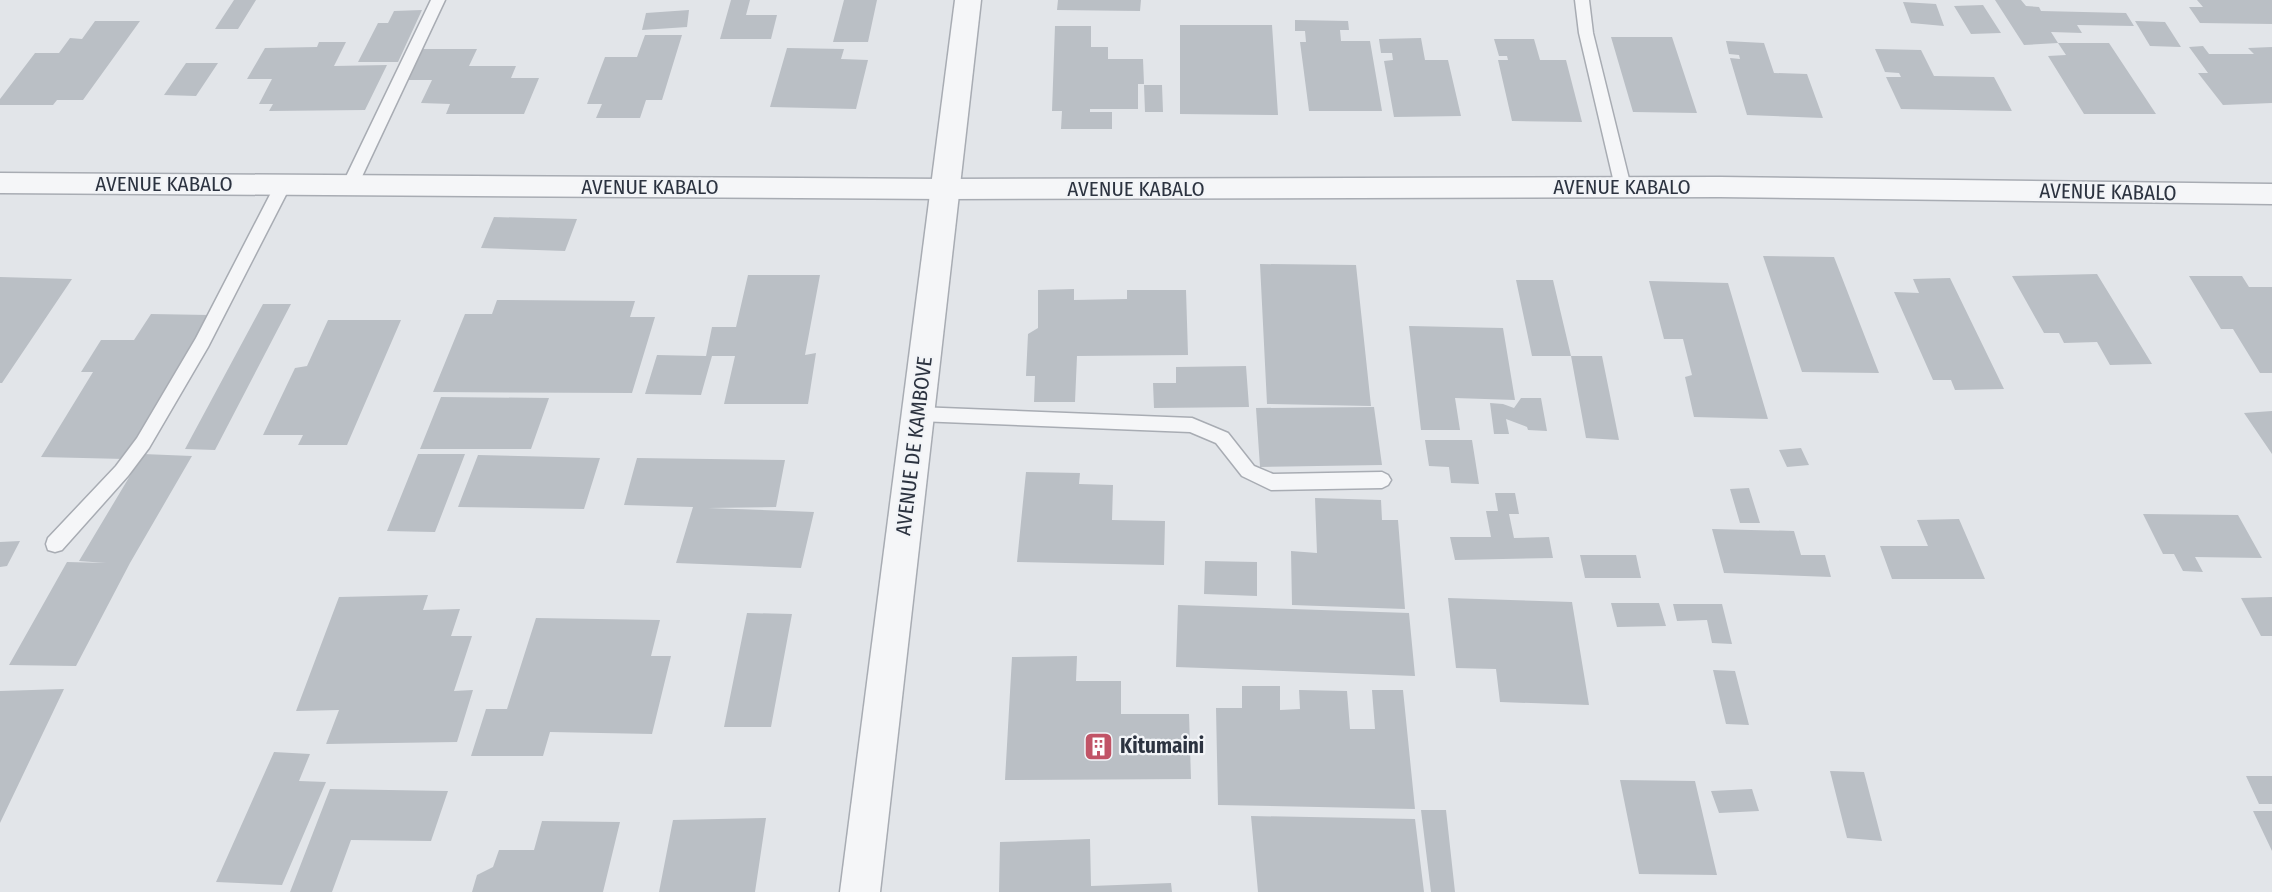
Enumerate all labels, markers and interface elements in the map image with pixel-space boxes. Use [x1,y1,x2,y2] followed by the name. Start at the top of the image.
[95,171,233,197] street label: AVENUE KABALO
[581,174,719,200] street label: AVENUE KABALO
[1553,174,1691,200] street label: AVENUE KABALO
[1067,176,1205,202] street label: AVENUE KABALO
[2039,178,2177,206] street label: AVENUE KABALO
[890,355,938,537] street label: AVENUE DE KAMBOVE
[1083,730,1115,762] building icon: Kitumaini
[1120,733,1204,759] place label: Kitumaini

